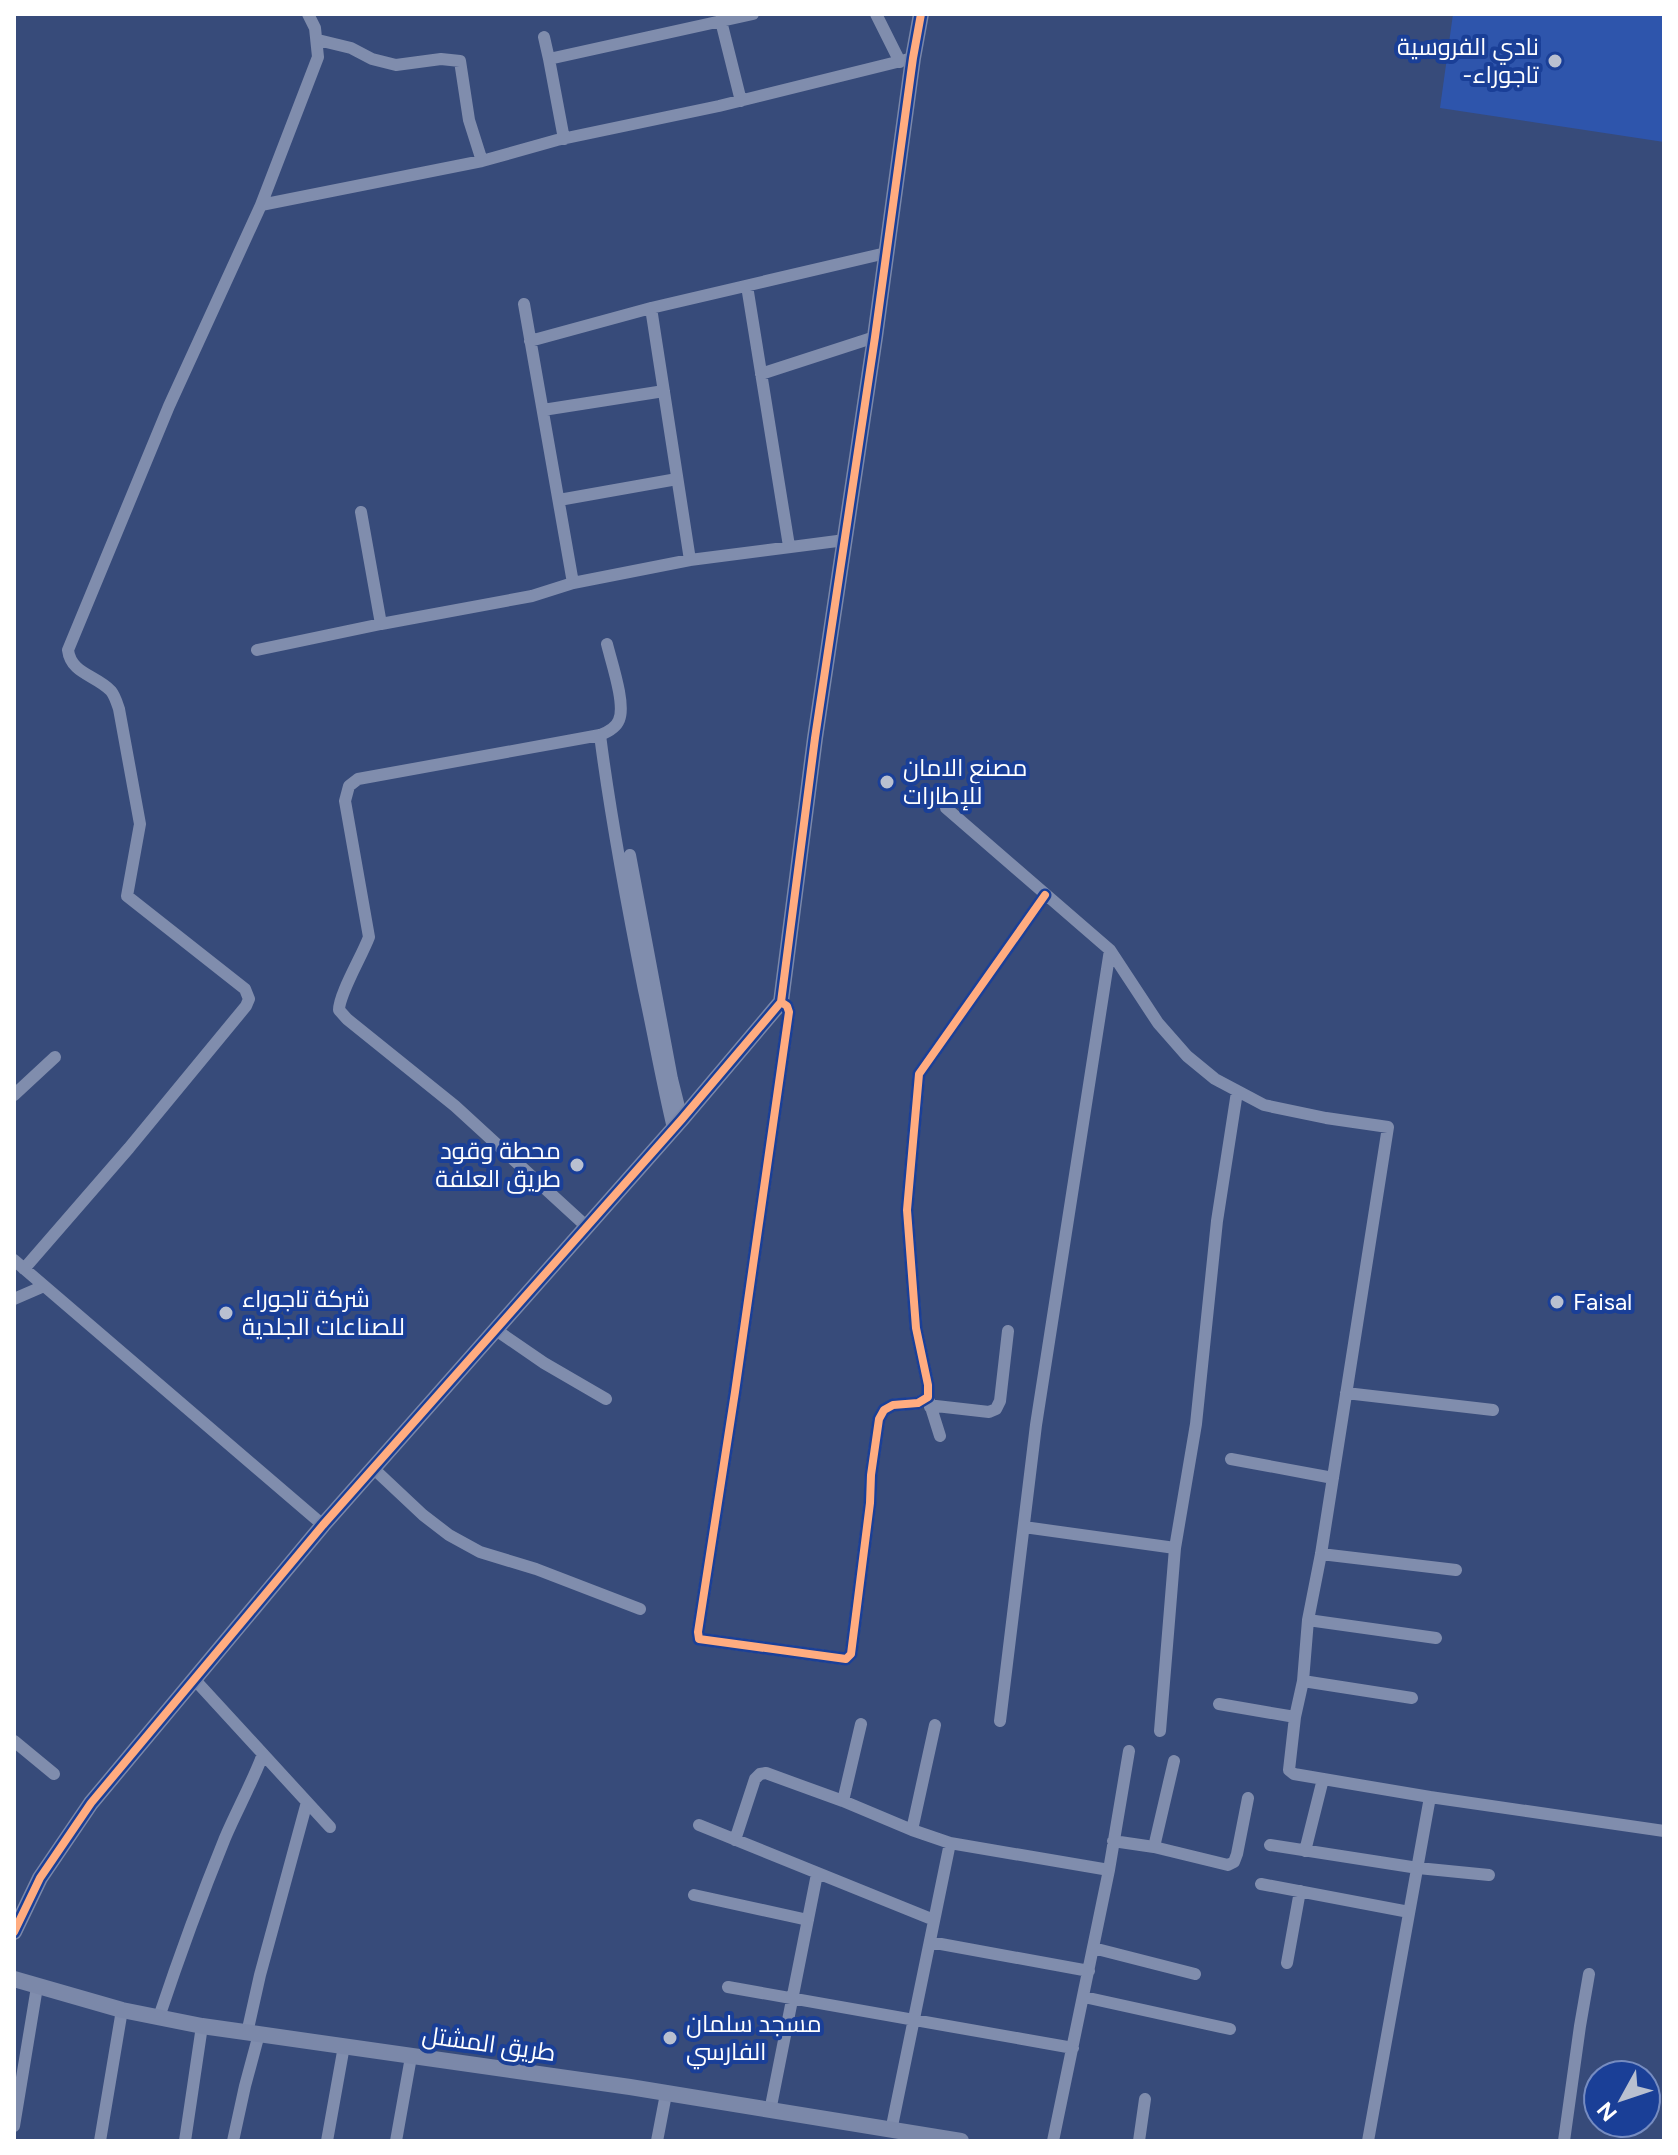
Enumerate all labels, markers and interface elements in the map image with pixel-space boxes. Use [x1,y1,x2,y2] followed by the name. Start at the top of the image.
[1397,32,1540,89] place label: نادي الفروسية -تاجوراء
[1546,52,1564,70] marker: نادي الفروسية -تاجوراء
[903,753,1027,811] place label: مصنع الامان للإطارات
[878,773,896,791] marker: مصنع الامان للإطارات
[435,1136,561,1194] place label: محطة وقود طريق العلفة
[568,1156,586,1174] marker: محطة وقود طريق العلفة
[242,1284,405,1341] place label: شركة تاجوراء للصناعات الجلدية
[1573,1287,1632,1316] place label: Faisal
[1548,1293,1566,1311] marker: Faisal
[217,1304,235,1322] marker: شركة تاجوراء للصناعات الجلدية
[686,2009,822,2070] place label: مسجد سلمان الفارسي
[420,2020,558,2068] street label: طريق المشتل
[661,2029,679,2047] marker: مسجد سلمان الفارسي
[1582,2059,1662,2139] north arrow
[1591,2096,1623,2127] text: N

